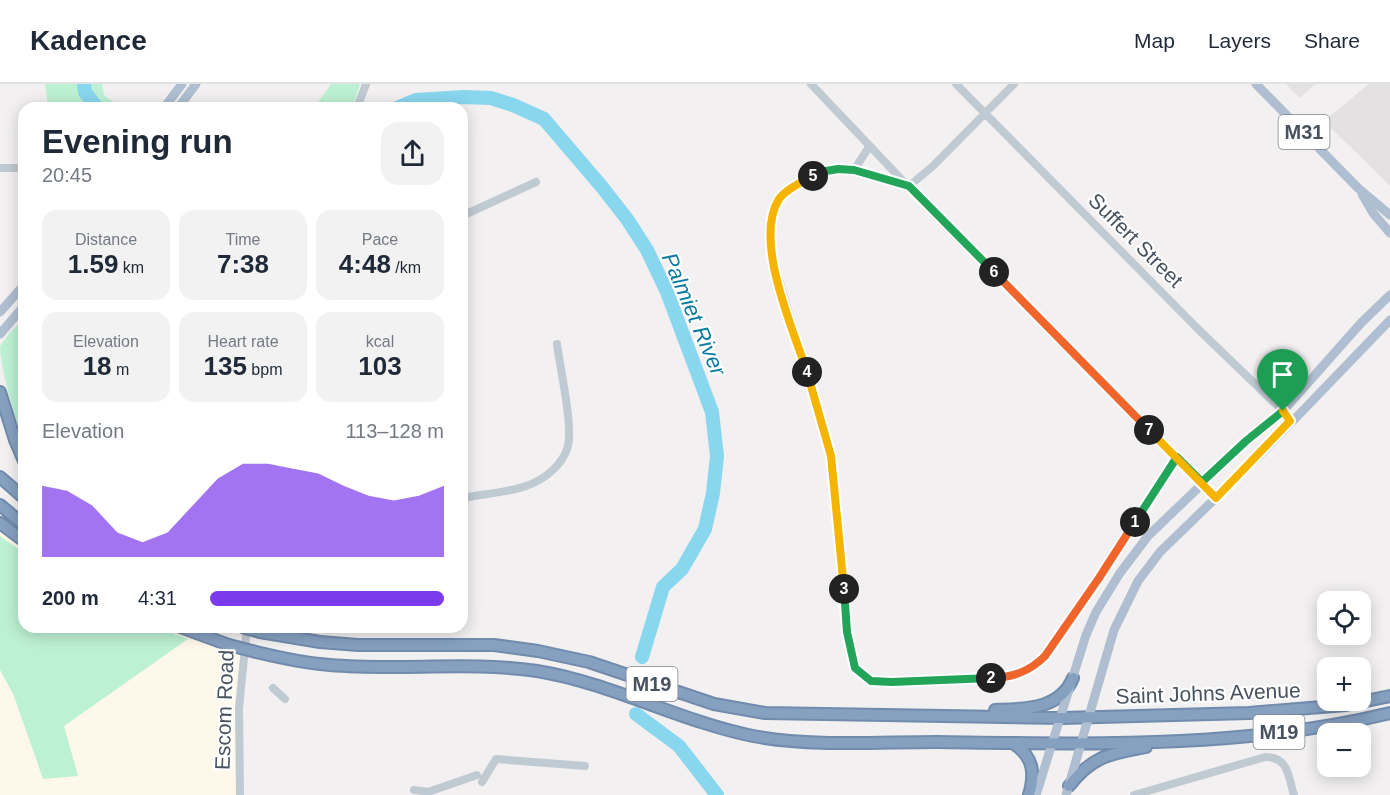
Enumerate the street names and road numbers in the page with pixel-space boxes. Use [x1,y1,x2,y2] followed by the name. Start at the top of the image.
[1278,115,1330,149] road number: M31
[1084,188,1188,292] street label: Suffert Street
[210,650,238,770] street label: Escom Road
[626,667,678,701] road number: M19
[1115,678,1301,708] street label: Saint Johns Avenue
[1254,715,1304,749] road number: M19

